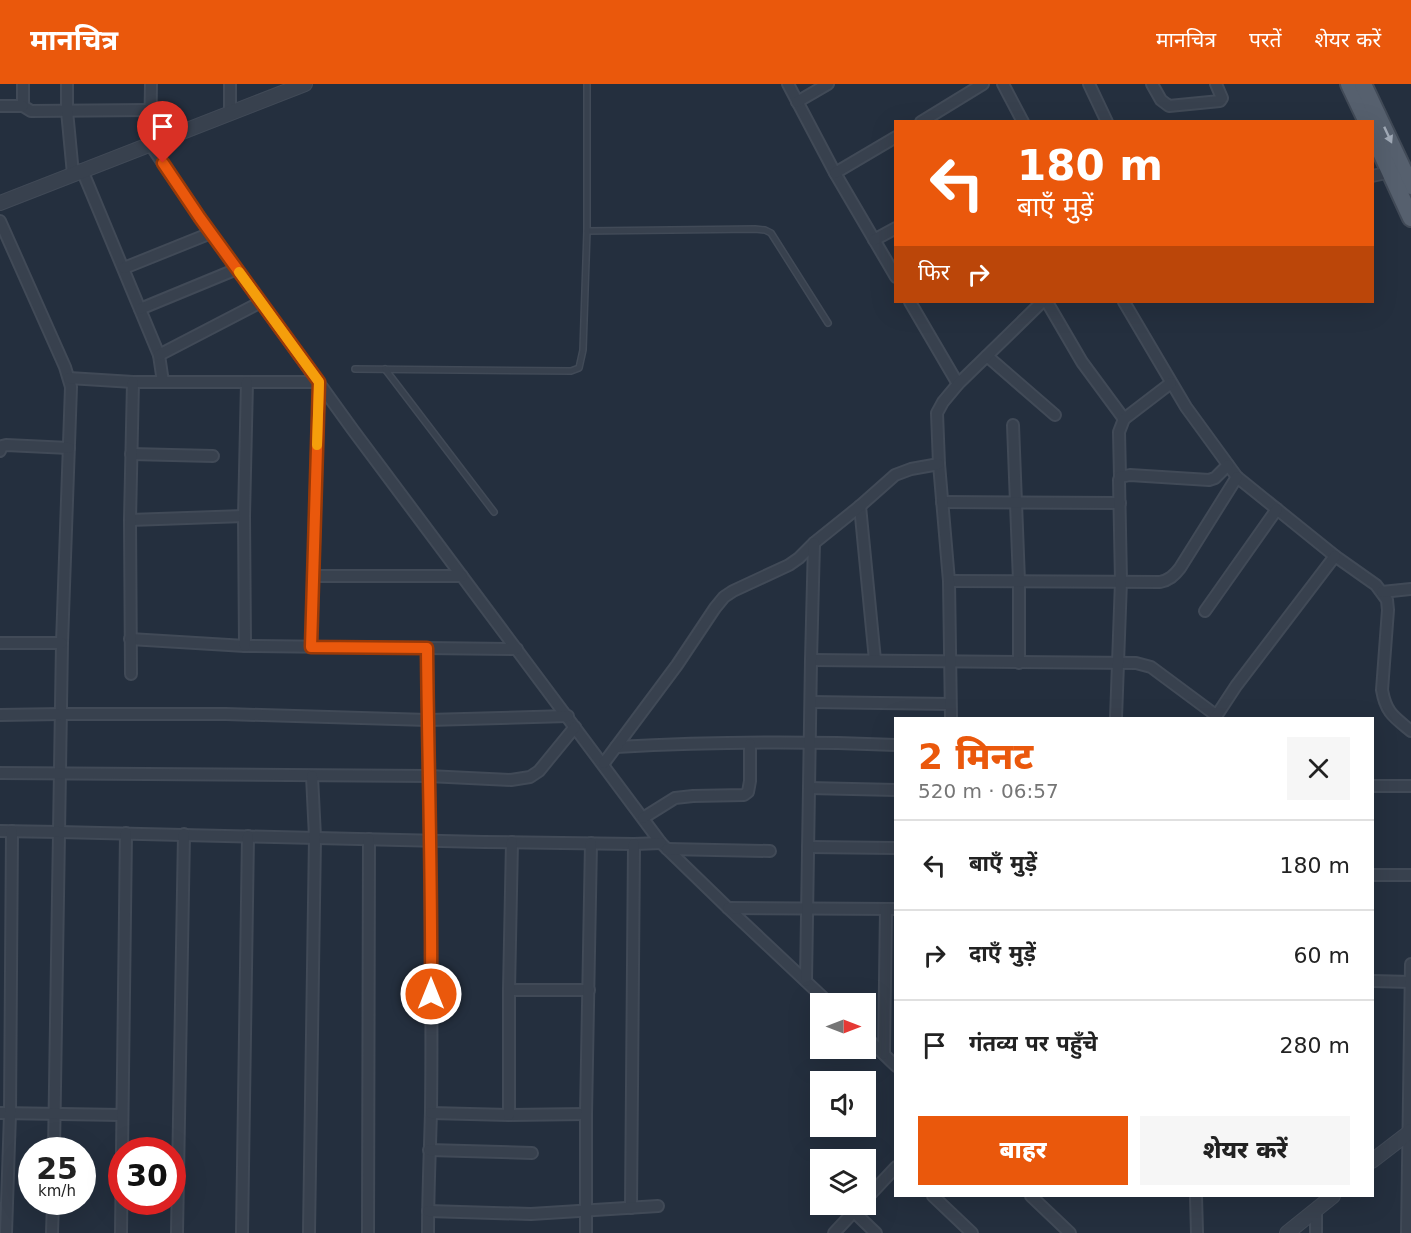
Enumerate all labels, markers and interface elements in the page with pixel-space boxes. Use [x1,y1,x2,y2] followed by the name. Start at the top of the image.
[30,24,118,57] text: मानचित्र
[1156,28,1216,52] text: मानचित्र
[1249,28,1282,52] text: परतें
[1315,28,1381,52] text: शेयर करें
[137,101,188,163] pin
[146,110,179,143] icon: arrive
[1383,126,1392,143] one-way arrow
[1017,141,1163,190] text: 180 m
[918,144,996,222] icon: left
[1017,191,1094,222] text: बाएँ मुड़ें
[962,258,995,291] icon: right
[918,260,950,285] text: फिर
[918,736,1033,777] text: 2 मिनट
[1287,737,1350,800] button: close
[918,779,1059,803] text: 520 m · 06:57
[918,849,951,882] icon: left
[969,851,1037,876] text: बाएँ मुड़ें
[1280,853,1350,878] text: 180 m
[918,939,951,972] icon: right
[969,941,1036,966] text: दाएँ मुड़ें
[1294,943,1350,968] text: 60 m
[399,962,463,1026] position arrow
[810,993,876,1059] north arrow
[810,993,876,1215] map controls
[918,1029,951,1062] icon: arrive
[969,1031,1097,1056] text: गंतव्य पर पहुँचे
[1280,1033,1350,1058] text: 280 m
[810,1071,876,1137] button: sound
[918,1116,1128,1185] button: बाहर
[1140,1116,1350,1185] button: शेयर करें
[108,1137,186,1215] speed limit sign: 30
[810,1149,876,1215] button: layers
[36,1151,78,1186] text: 25
[38,1182,76,1200] text: km/h

